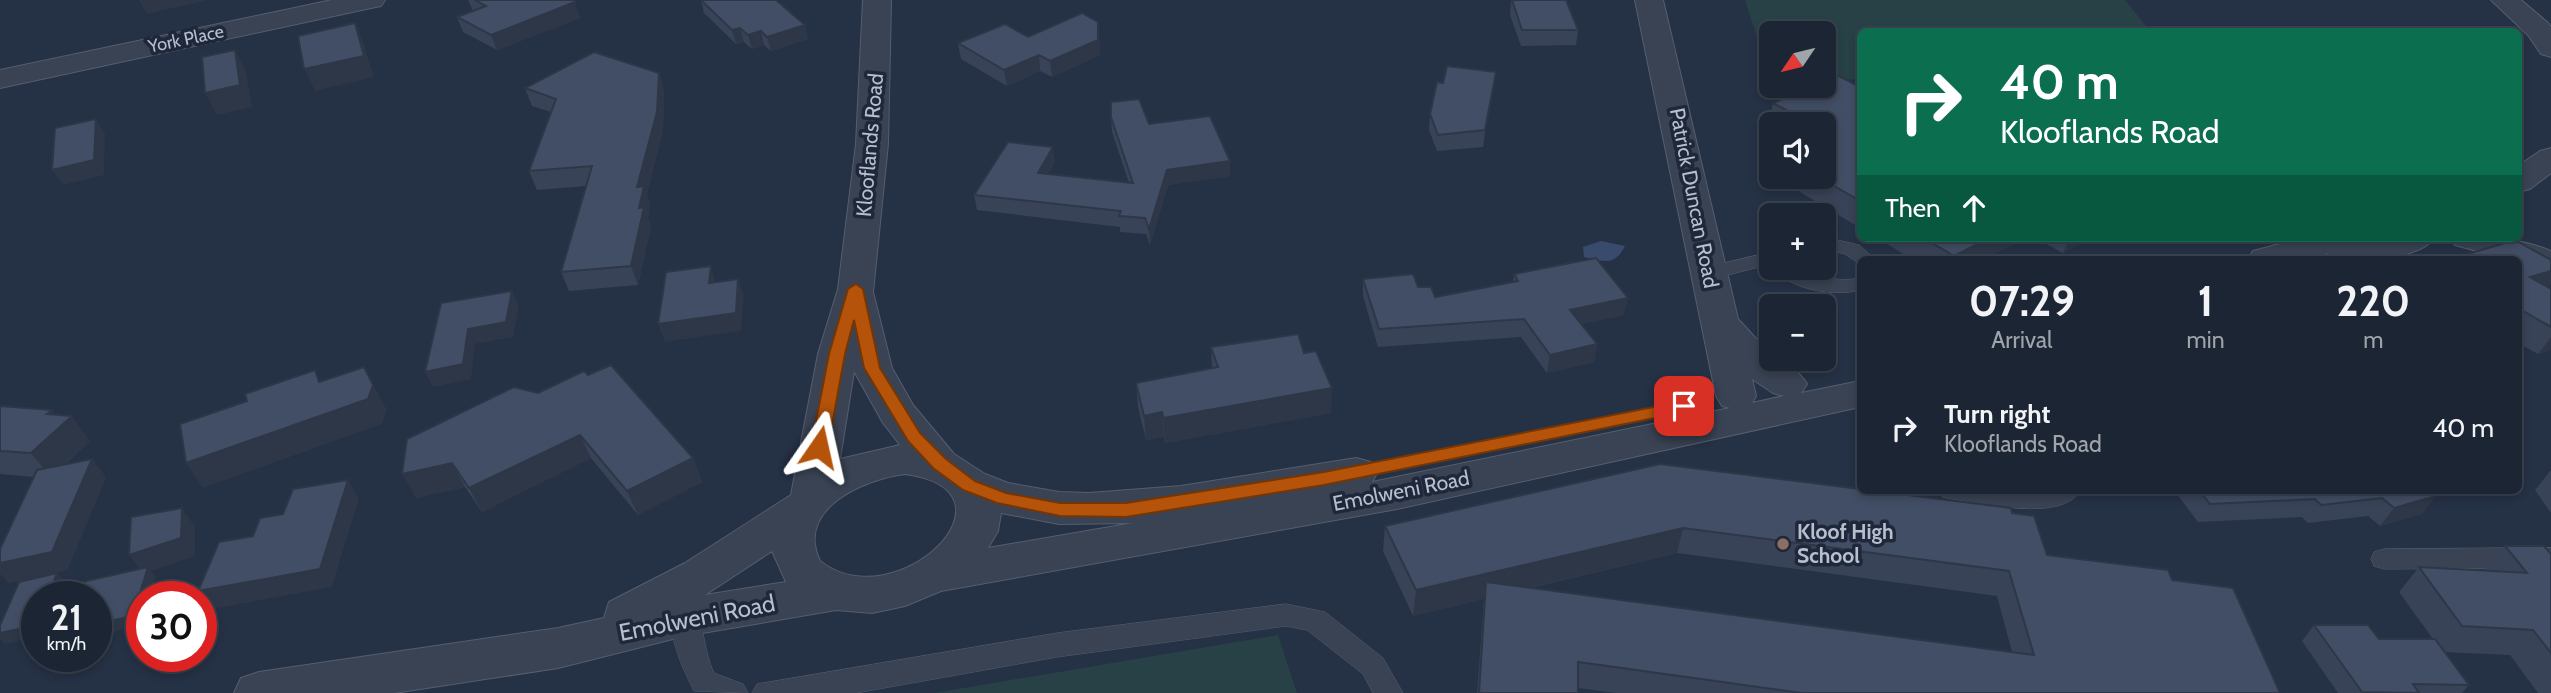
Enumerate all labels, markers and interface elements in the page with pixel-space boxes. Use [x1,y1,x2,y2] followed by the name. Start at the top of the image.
[145,20,226,58] street label: York Place
[1759,21,1836,98] north arrow
[1759,21,1836,371] map controls
[2000,52,2119,111] text: 40 m
[1885,56,1976,147] icon: right
[851,72,888,218] street label: Klooflands Road
[1665,106,1724,290] street label: Patrick Duncan Road
[1759,112,1836,189] button: sound
[2000,112,2220,151] text: Klooflands Road
[1955,189,1993,227] icon: ahead
[1885,192,1941,224] text: Then
[1759,203,1836,280] button: +
[1969,275,2075,327] text: 07:29
[2198,275,2213,327] text: 1
[2336,275,2410,327] text: 220
[1759,294,1836,371] button: −
[1991,326,2052,354] text: Arrival
[2187,326,2225,354] text: min
[2363,326,2383,354] text: m
[1654,376,1714,436] pin
[1665,387,1703,425] icon: arrive
[1944,398,2050,430] text: Turn right
[1885,409,1923,447] icon: right
[782,410,856,484] position arrow
[2432,412,2494,444] text: 40 m
[1944,430,2102,458] text: Klooflands Road
[1330,465,1471,516] street label: Emolweni Road
[1797,519,1894,568] place label: Kloof High School
[1775,536,1791,552] marker: Kloof High School
[126,581,217,672] speed limit sign: 30
[616,588,777,647] street label: Emolweni Road
[51,596,82,639] text: 21
[47,633,86,655] text: km/h

